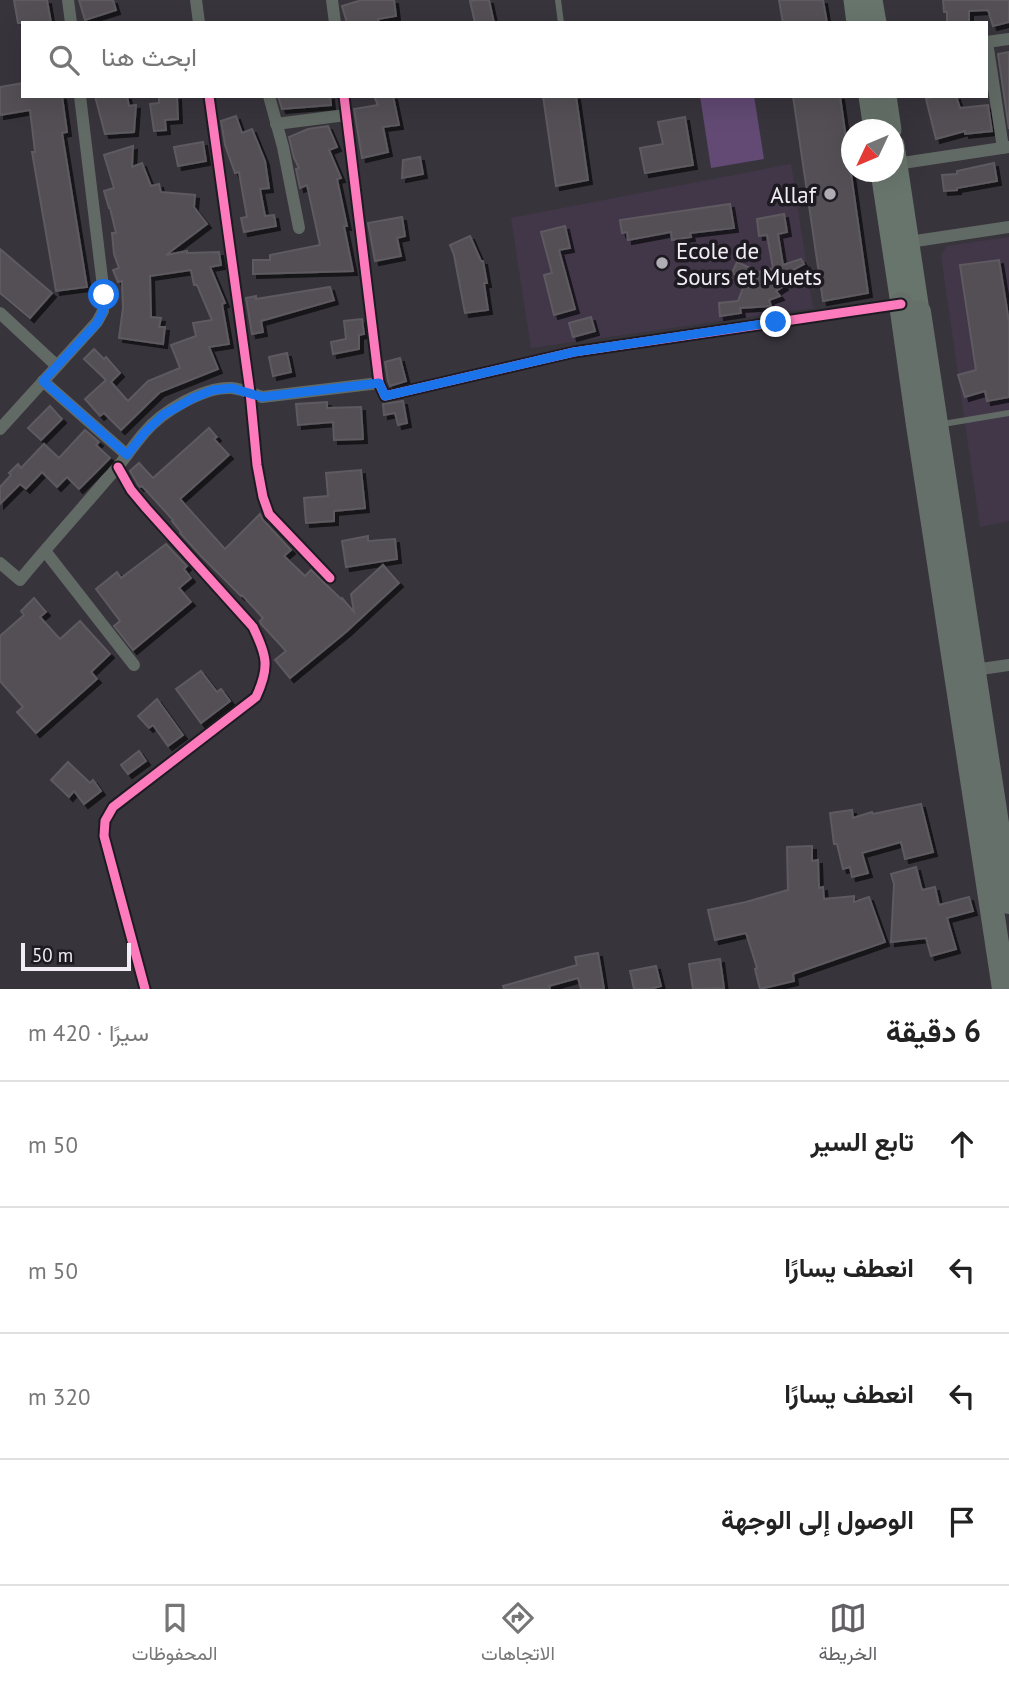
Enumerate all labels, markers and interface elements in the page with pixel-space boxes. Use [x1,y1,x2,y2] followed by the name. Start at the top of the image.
[21,21,988,98] search box
[101,40,197,73] text: ابحث هنا
[45,41,83,79] icon: search
[841,119,904,182] north arrow
[770,180,818,209] place label: Allaf
[822,186,838,202] marker: Allaf
[676,236,822,291] place label: Ecole de Sours et Muets
[654,255,670,271] marker: Ecole de Sours et Muets
[88,279,119,310] route start
[760,306,791,337] route end
[21,940,131,972] scale bar
[32,943,73,967] text: 50 m
[886,1011,981,1050] text: 6 دقيقة
[28,1018,149,1047] text: سيرًا · 420 m
[810,1125,914,1158] text: تابع السير
[943,1125,981,1163] icon: ahead
[28,1130,78,1159] text: 50 m
[784,1251,914,1284] text: انعطف يسارًا
[943,1251,981,1289] icon: left
[28,1256,78,1285] text: 50 m
[784,1377,914,1410] text: انعطف يسارًا
[943,1377,981,1415] icon: left
[28,1382,90,1411] text: 320 m
[721,1503,914,1536] text: الوصول إلى الوجهة
[943,1503,981,1541] icon: arrive
[132,1599,217,1670] tab: المحفوظات
[481,1599,555,1670] tab: الاتجاهات
[818,1599,877,1670] tab: الخريطة

